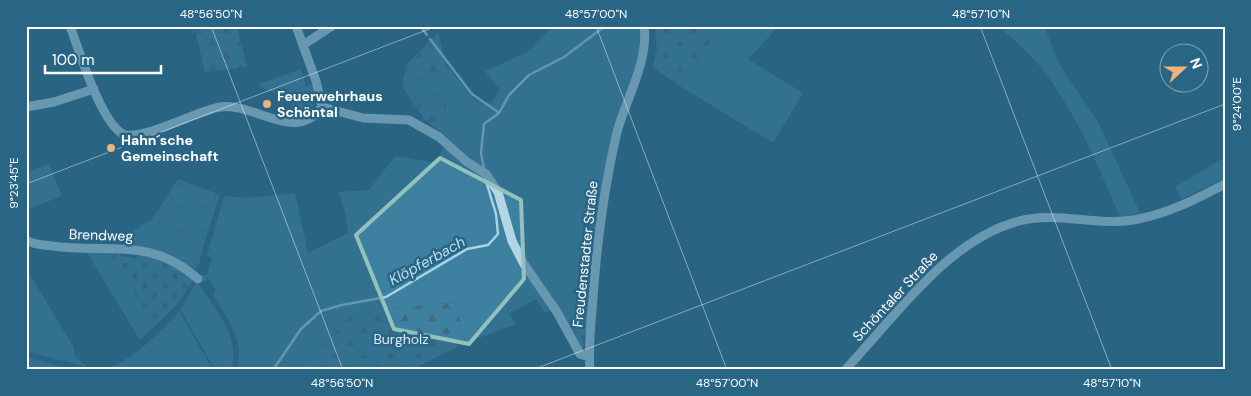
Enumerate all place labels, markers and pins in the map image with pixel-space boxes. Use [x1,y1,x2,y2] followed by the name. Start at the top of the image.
[277,87,383,121] place label: Feuerwehrhaus Schöntal
[261,98,273,110] marker: Feuerwehrhaus Schöntal
[121,131,218,165] place label: Hahn´sche Gemeinschaft
[105,142,117,154] marker: Hahn´sche Gemeinschaft

